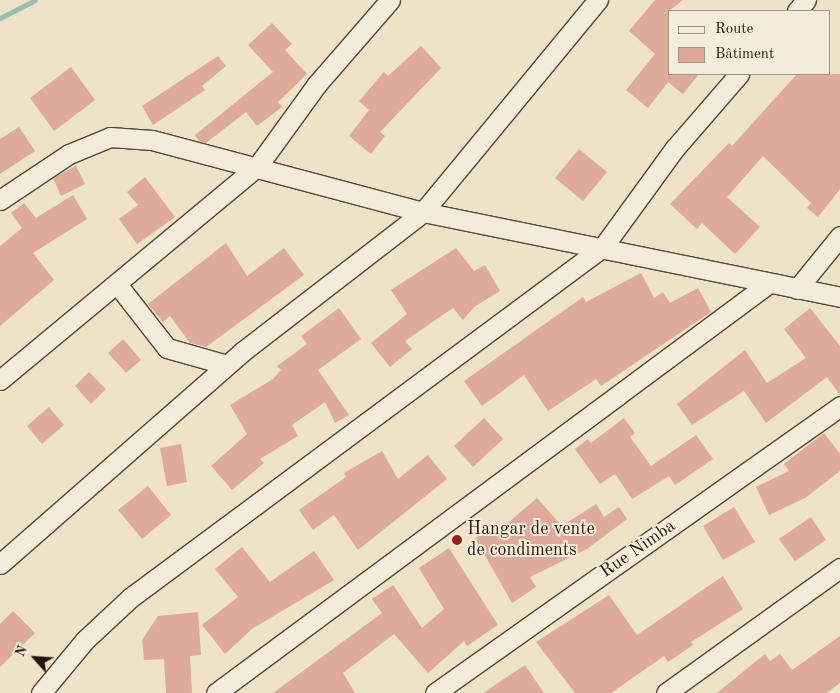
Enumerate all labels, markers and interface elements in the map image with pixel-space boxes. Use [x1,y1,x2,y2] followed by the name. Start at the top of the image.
[668,10,830,75] legend
[715,22,753,37] text: Route
[715,47,774,62] text: Bâtiment
[596,515,680,583] street label: Rue Nimba
[467,519,595,562] place label: Hangar de vente de condiments
[451,534,463,546] marker: Hangar de vente de condiments
[10,633,60,683] north arrow
[13,644,30,659] text: N

